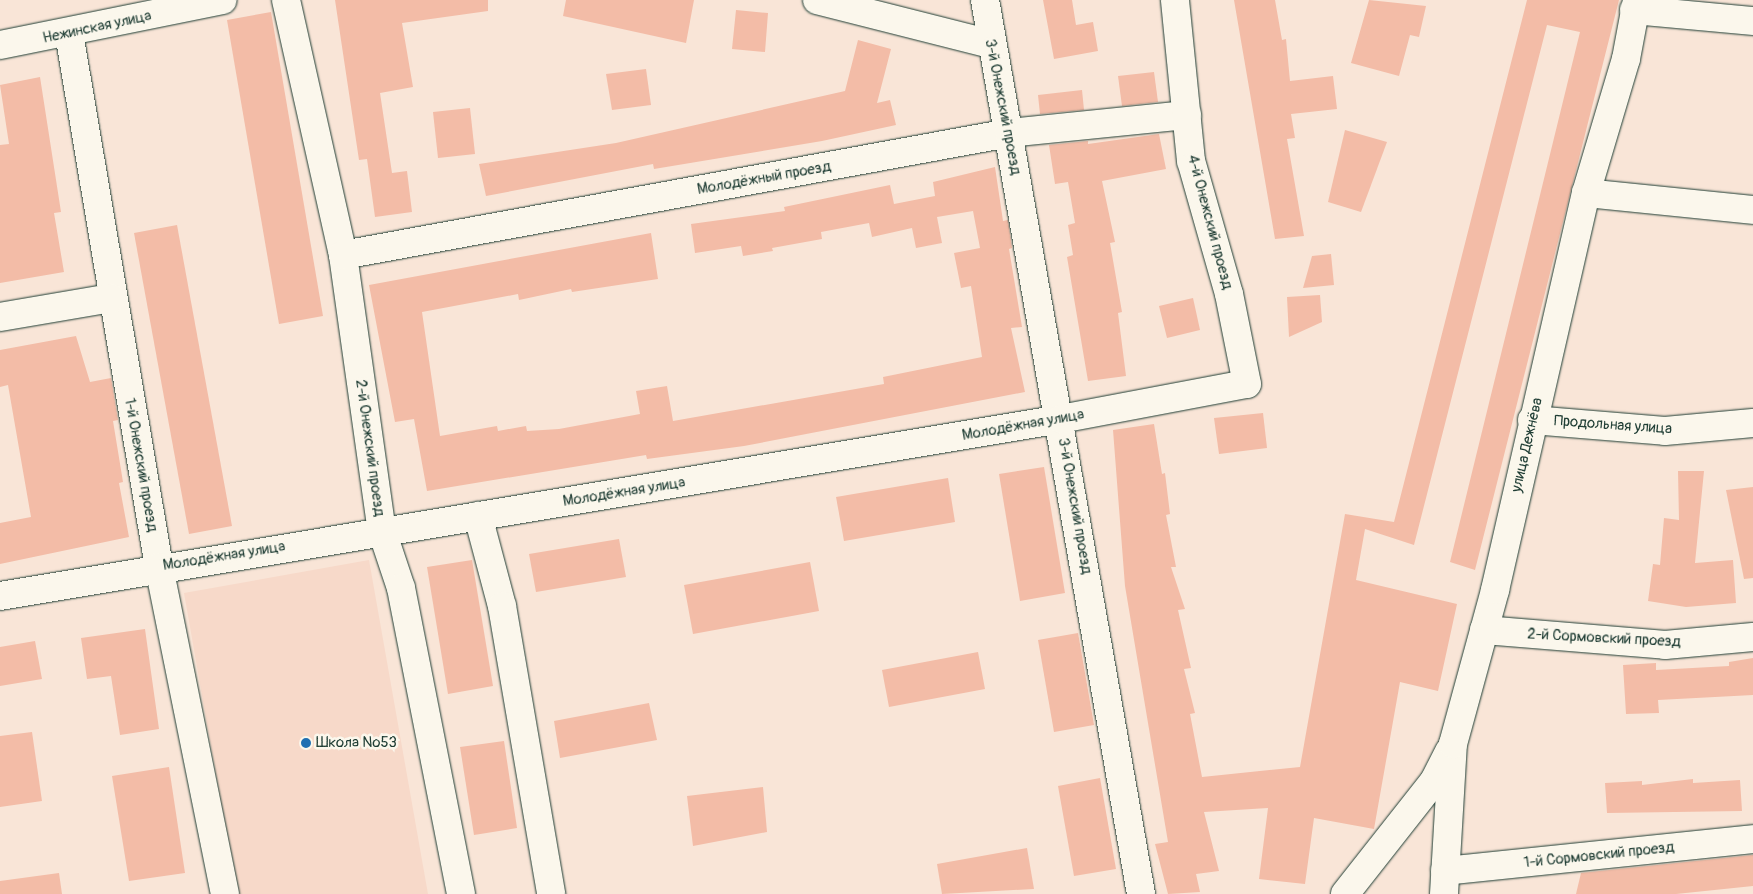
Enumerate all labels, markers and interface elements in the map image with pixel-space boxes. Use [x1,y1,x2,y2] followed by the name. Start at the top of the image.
[41,7,153,47] street label: Нежинская улица
[981,37,1025,177] street label: 3-й Онежский проезд
[1183,153,1237,291] street label: 4-й Онежский проезд
[696,157,832,199] street label: Молодёжный проезд
[351,378,389,518] street label: 2-й Онежский проезд
[1507,396,1547,494] street label: улица Дежнёва
[120,397,162,533] street label: 1-й Онежский проезд
[961,405,1085,445] street label: Молодёжная улица
[1553,412,1673,438] street label: Продольная улица
[1054,436,1096,576] street label: 3-й Онежский проезд
[562,473,686,511] street label: Молодёжная улица
[162,537,286,575] street label: Молодёжная улица
[1527,625,1681,651] street label: 2-й Сормовский проезд
[316,734,397,752] place label: Школа №53
[300,737,312,749] marker: Школа №53
[1523,838,1675,872] street label: 1-й Сормовский проезд

